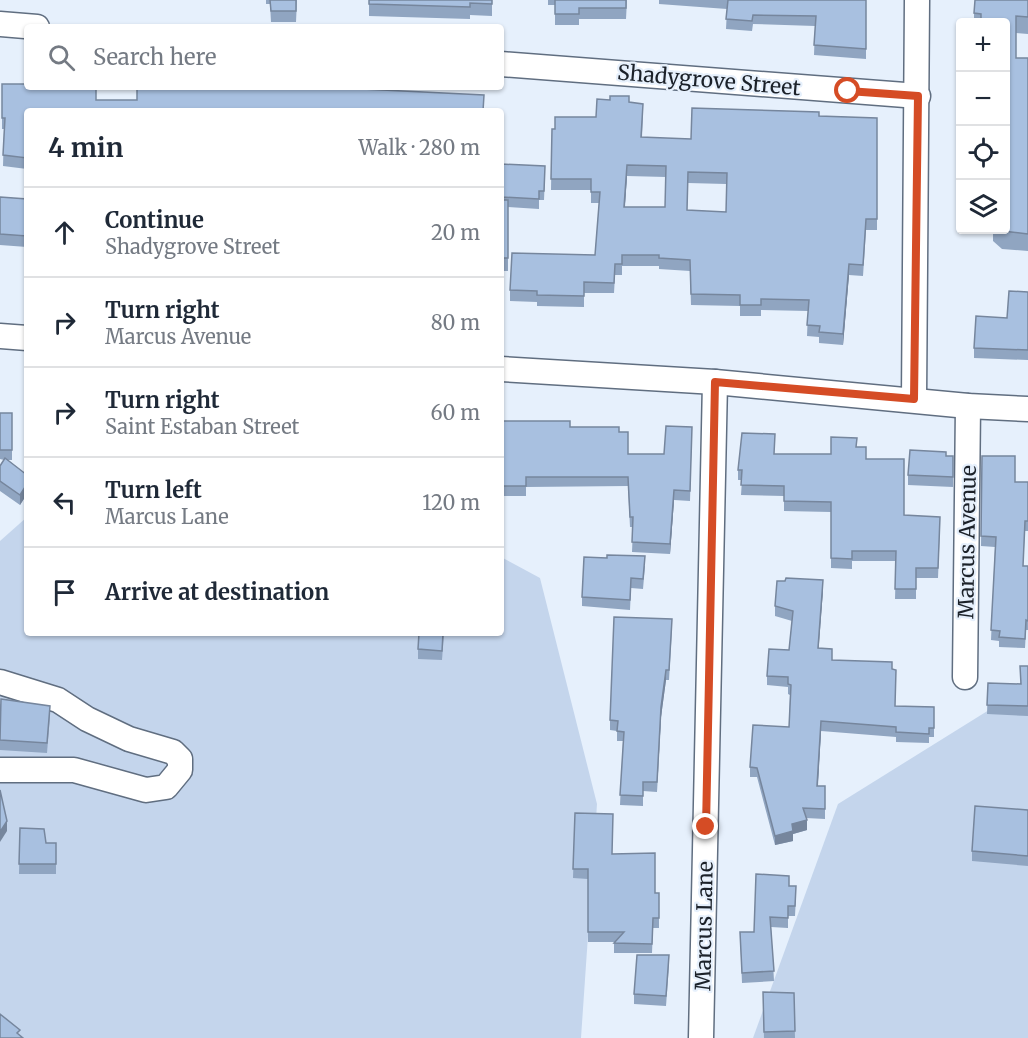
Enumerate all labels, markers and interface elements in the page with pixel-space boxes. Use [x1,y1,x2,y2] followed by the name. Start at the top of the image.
[956,18,1010,234] map controls
[956,18,1010,72] button: +
[24,24,504,90] search box
[45,41,78,74] icon: search
[93,43,216,71] text: Search here
[616,59,802,101] street label: Shadygrove Street
[956,72,1010,126] button: −
[834,77,860,103] route start
[956,126,1010,180] button: locate
[48,131,123,164] text: 4 min
[358,135,480,160] text: Walk · 280 m
[956,180,1010,234] button: layers
[105,206,204,234] text: Continue
[48,216,81,249] icon: ahead
[431,220,480,245] text: 20 m
[105,234,280,259] text: Shadygrove Street
[105,296,219,324] text: Turn right
[48,306,81,339] icon: right
[431,310,480,335] text: 80 m
[105,324,251,349] text: Marcus Avenue
[105,386,219,414] text: Turn right
[48,396,81,429] icon: right
[430,400,480,425] text: 60 m
[105,414,299,439] text: Saint Estaban Street
[952,465,982,619] street label: Marcus Avenue
[105,476,202,504] text: Turn left
[48,486,81,519] icon: left
[422,490,480,515] text: 120 m
[105,504,229,529] text: Marcus Lane
[48,576,81,609] icon: arrive
[105,578,329,606] text: Arrive at destination
[692,813,718,839] route end
[689,861,719,991] street label: Marcus Lane

